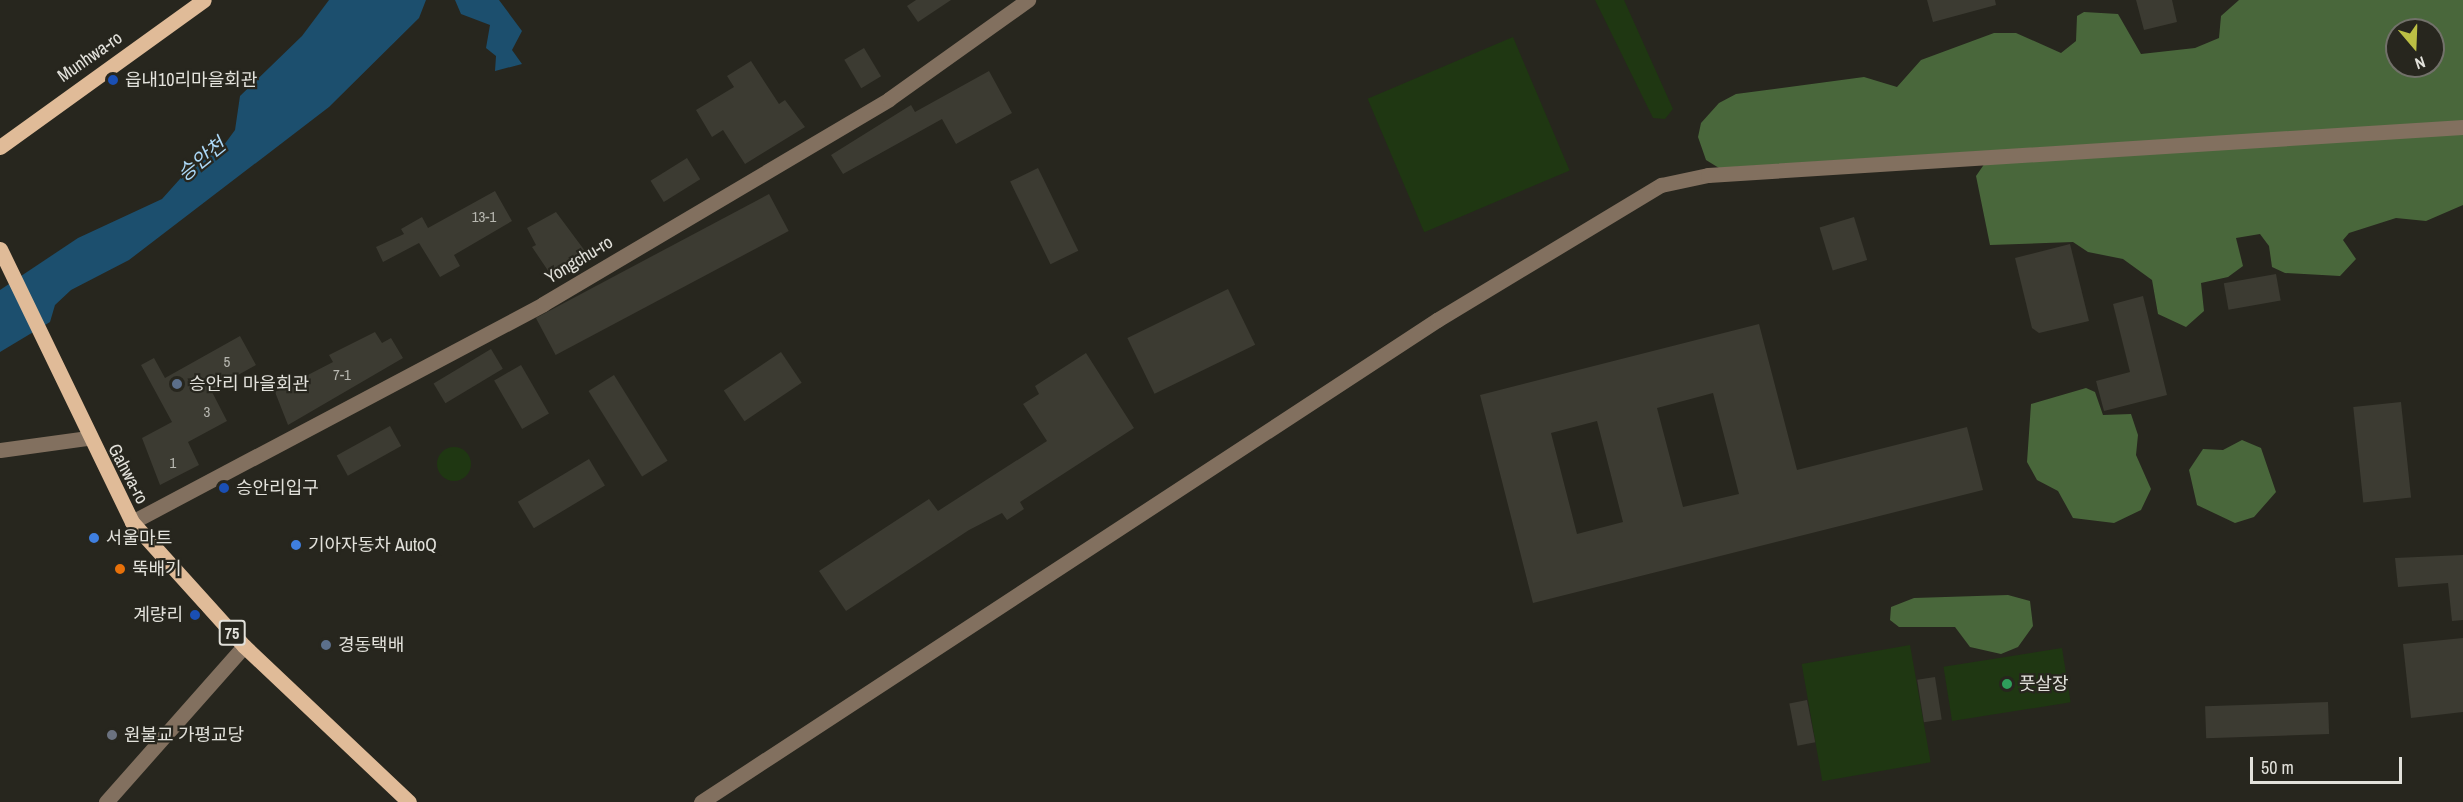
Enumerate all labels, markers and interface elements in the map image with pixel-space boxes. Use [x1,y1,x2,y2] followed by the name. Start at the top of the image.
[2385,18,2445,78] north arrow
[54,27,126,87] street label: Munhwa-ro
[2412,51,2428,75] text: N
[125,69,257,91] place label: 읍내10리마을회관
[106,73,120,87] marker: 읍내10리마을회관
[172,132,230,186] water label: 승안천
[472,208,496,226] house number: 13-1
[541,231,617,289] street label: Yongchu-ro
[224,353,230,371] house number: 5
[333,366,351,384] house number: 7-1
[189,373,309,395] place label: 승안리 마을회관
[170,377,184,391] marker: 승안리 마을회관
[204,403,210,421] house number: 3
[103,440,153,508] street label: Gahwa-ro
[170,454,176,472] house number: 1
[236,477,319,499] place label: 승안리입구
[217,481,231,495] marker: 승안리입구
[106,527,172,549] place label: 서울마트
[87,531,101,545] marker: 서울마트
[308,534,437,556] place label: 기아자동차 AutoQ
[289,538,303,552] marker: 기아자동차 AutoQ
[132,558,182,580] place label: 뚝배기
[113,562,127,576] marker: 뚝배기
[133,604,183,626] place label: 계량리
[188,608,202,622] marker: 계량리
[218,620,246,646] road number: 75
[338,634,404,656] place label: 경동택배
[319,638,333,652] marker: 경동택배
[2019,673,2069,695] place label: 풋살장
[2000,677,2014,691] marker: 풋살장
[124,724,244,746] place label: 원불교 가평교당
[105,728,119,742] marker: 원불교 가평교당
[2253,745,2404,783] scale bar
[2261,755,2294,780] text: 50 m

